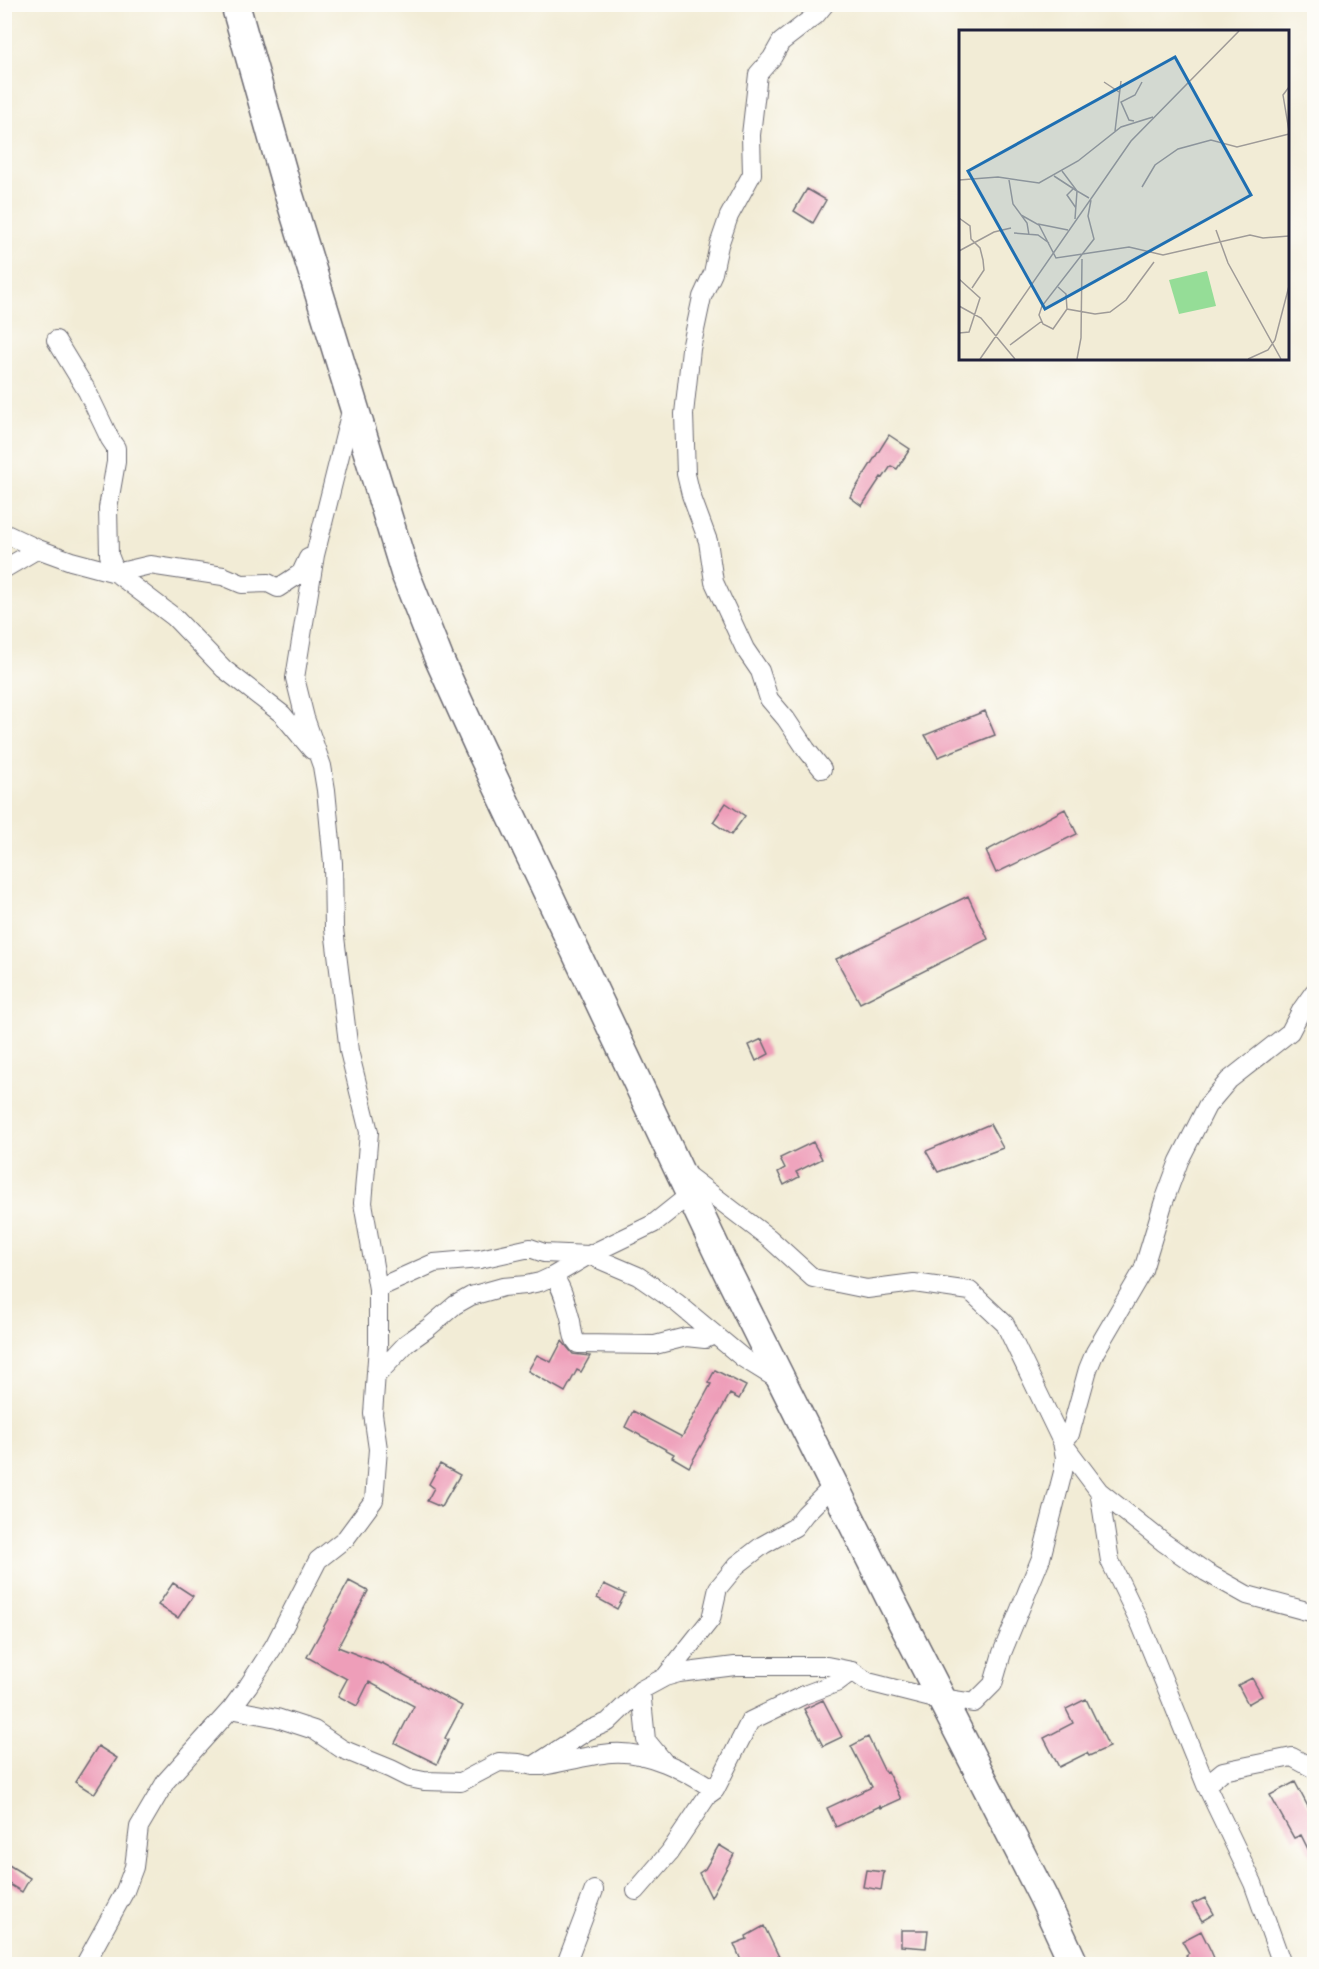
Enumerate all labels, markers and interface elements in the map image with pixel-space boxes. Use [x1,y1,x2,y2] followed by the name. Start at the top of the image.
[959,30,1289,360] inset map

